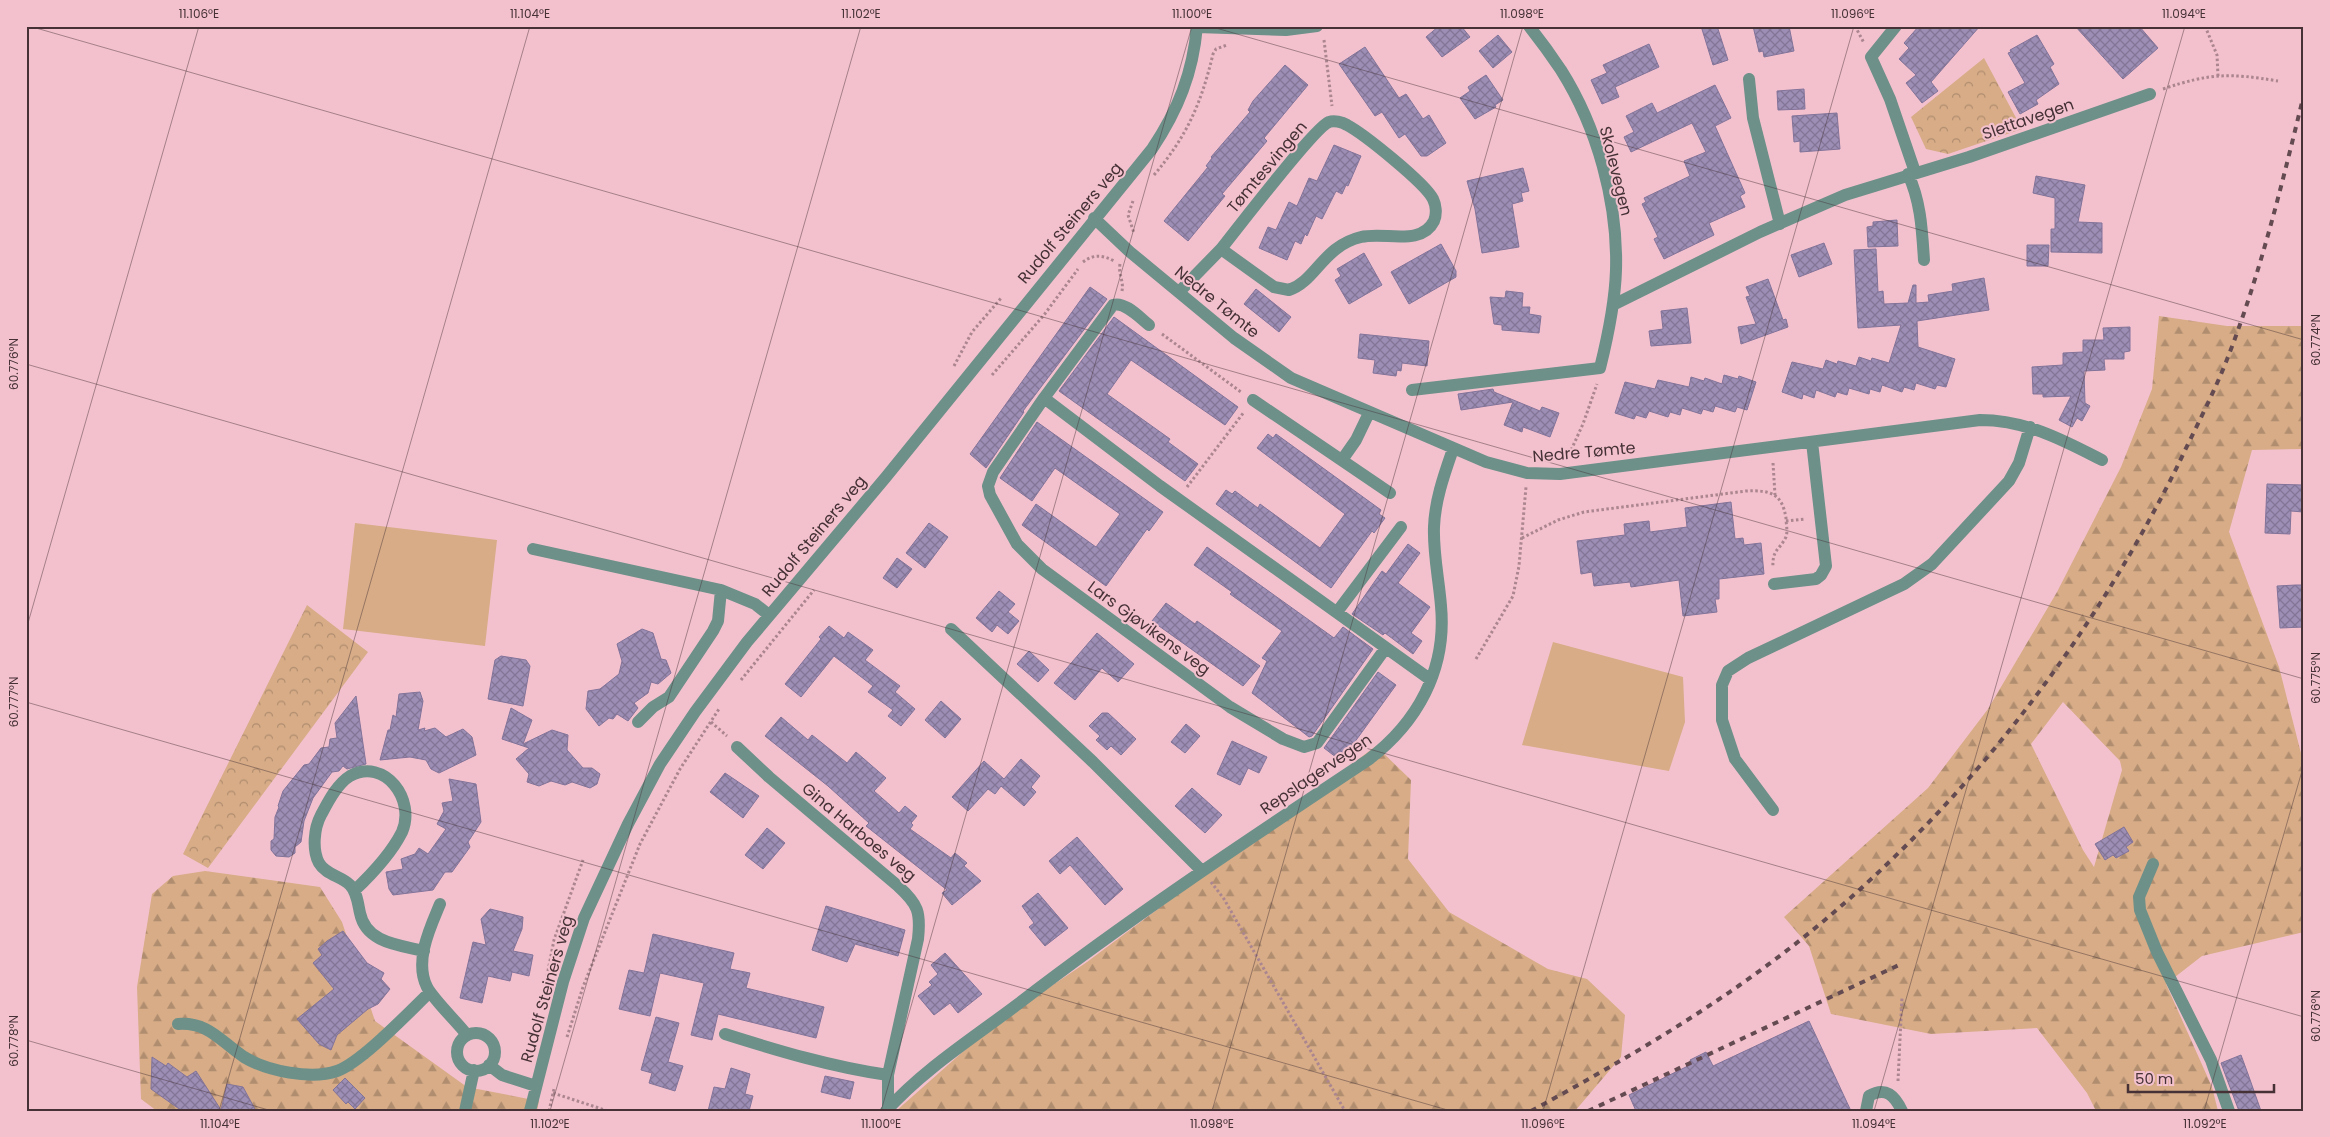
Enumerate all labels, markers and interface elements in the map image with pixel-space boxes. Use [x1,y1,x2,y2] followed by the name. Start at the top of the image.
[179,5,219,22] text: 11.106°E
[510,5,550,22] text: 11.104°E
[841,5,881,22] text: 11.102°E
[1172,5,1212,22] text: 11.100°E
[1500,5,1544,22] text: 11.098°E
[1831,5,1875,22] text: 11.096°E
[2162,5,2206,22] text: 11.094°E
[1979,93,2077,145] street label: Slettavegen
[1222,116,1312,218] street label: Tømtesvingen
[1594,124,1638,218] street label: Skolevegen
[1012,157,1128,289] street label: Rudolf Steiners veg
[1170,261,1264,343] street label: Nedre Tømte
[2307,314,2324,366] text: 60.774°N
[5,338,22,390] text: 60.776°N
[1532,436,1637,468] street label: Nedre Tømte
[756,470,872,602] street label: Rudolf Steiners veg
[1083,576,1215,680] street label: Lars Gjøvikens veg
[2307,652,2324,704] text: 60.775°N
[5,677,22,727] text: 60.777°N
[1256,728,1376,820] street label: Repslagervegen
[797,777,921,887] street label: Gina Harboes veg
[515,913,579,1065] street label: Rudolf Steiners veg
[2307,990,2324,1042] text: 60.776°N
[5,1015,22,1067] text: 60.778°N
[2128,1062,2274,1094] scale bar
[2135,1068,2173,1089] text: 50 m
[200,1115,240,1132] text: 11.104°E
[530,1115,570,1132] text: 11.102°E
[861,1115,901,1132] text: 11.100°E
[1190,1115,1234,1132] text: 11.098°E
[1521,1115,1565,1132] text: 11.096°E
[1852,1115,1896,1132] text: 11.094°E
[2183,1115,2227,1132] text: 11.092°E

